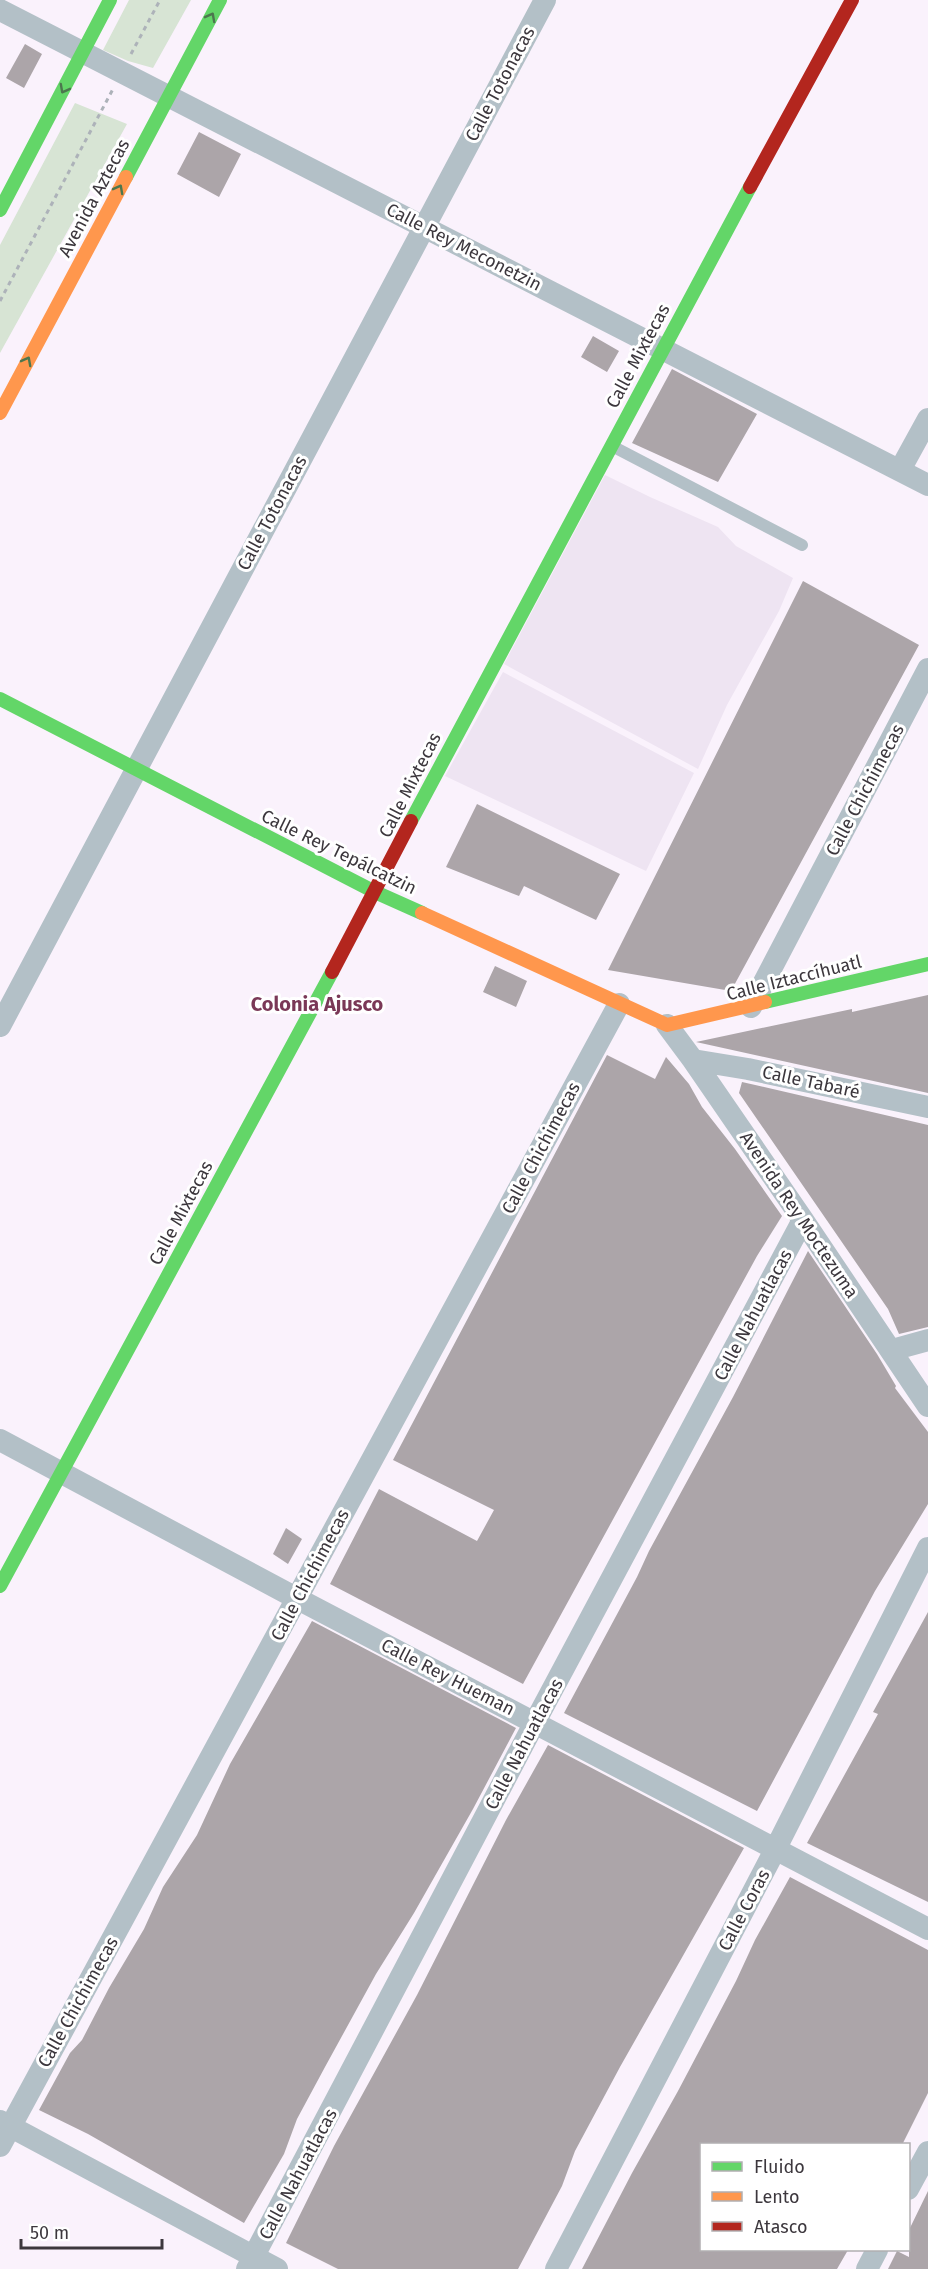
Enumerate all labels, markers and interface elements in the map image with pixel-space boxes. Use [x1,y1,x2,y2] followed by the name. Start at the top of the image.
[204,13,215,23] one-way arrow
[460,23,540,145] street label: Calle Totonacas
[60,83,71,94] one-way arrow
[54,135,134,261] street label: Avenida Aztecas
[112,185,123,195] one-way arrow
[383,198,545,296] street label: Calle Rey Meconetzin
[601,300,675,412] street label: Calle Mixtecas
[20,357,32,368] one-way arrow
[232,452,312,574] street label: Calle Totonacas
[821,720,909,860] street label: Calle Chichimecas
[374,729,446,841] street label: Calle Mixtecas
[258,805,420,899] street label: Calle Rey Tepálcatzin
[724,951,864,1005] street label: Calle Iztaccíhuatl
[251,992,384,1016] district label: Colonia Ajusco
[760,1061,862,1103] street label: Calle Tabaré
[497,1078,585,1218] street label: Calle Chichimecas
[735,1127,863,1303] street label: Avenida Rey Moctezuma
[144,1157,218,1269] street label: Calle Mixtecas
[709,1246,797,1384] street label: Calle Nahuatlacas
[266,1505,354,1645] street label: Calle Chichimecas
[378,1634,518,1720] street label: Calle Rey Hueman
[480,1675,568,1813] street label: Calle Nahuatlacas
[713,1865,775,1955] street label: Calle Coras
[33,1933,123,2071] street label: Calle Chichimecas
[254,2105,342,2243] street label: Calle Nahuatlacas
[700,2143,910,2251] legend
[754,2156,805,2178] text: Fluido
[754,2186,800,2208] text: Lento
[21,2212,162,2250] scale bar
[754,2216,807,2238] text: Atasco
[30,2222,69,2244] text: 50 m

